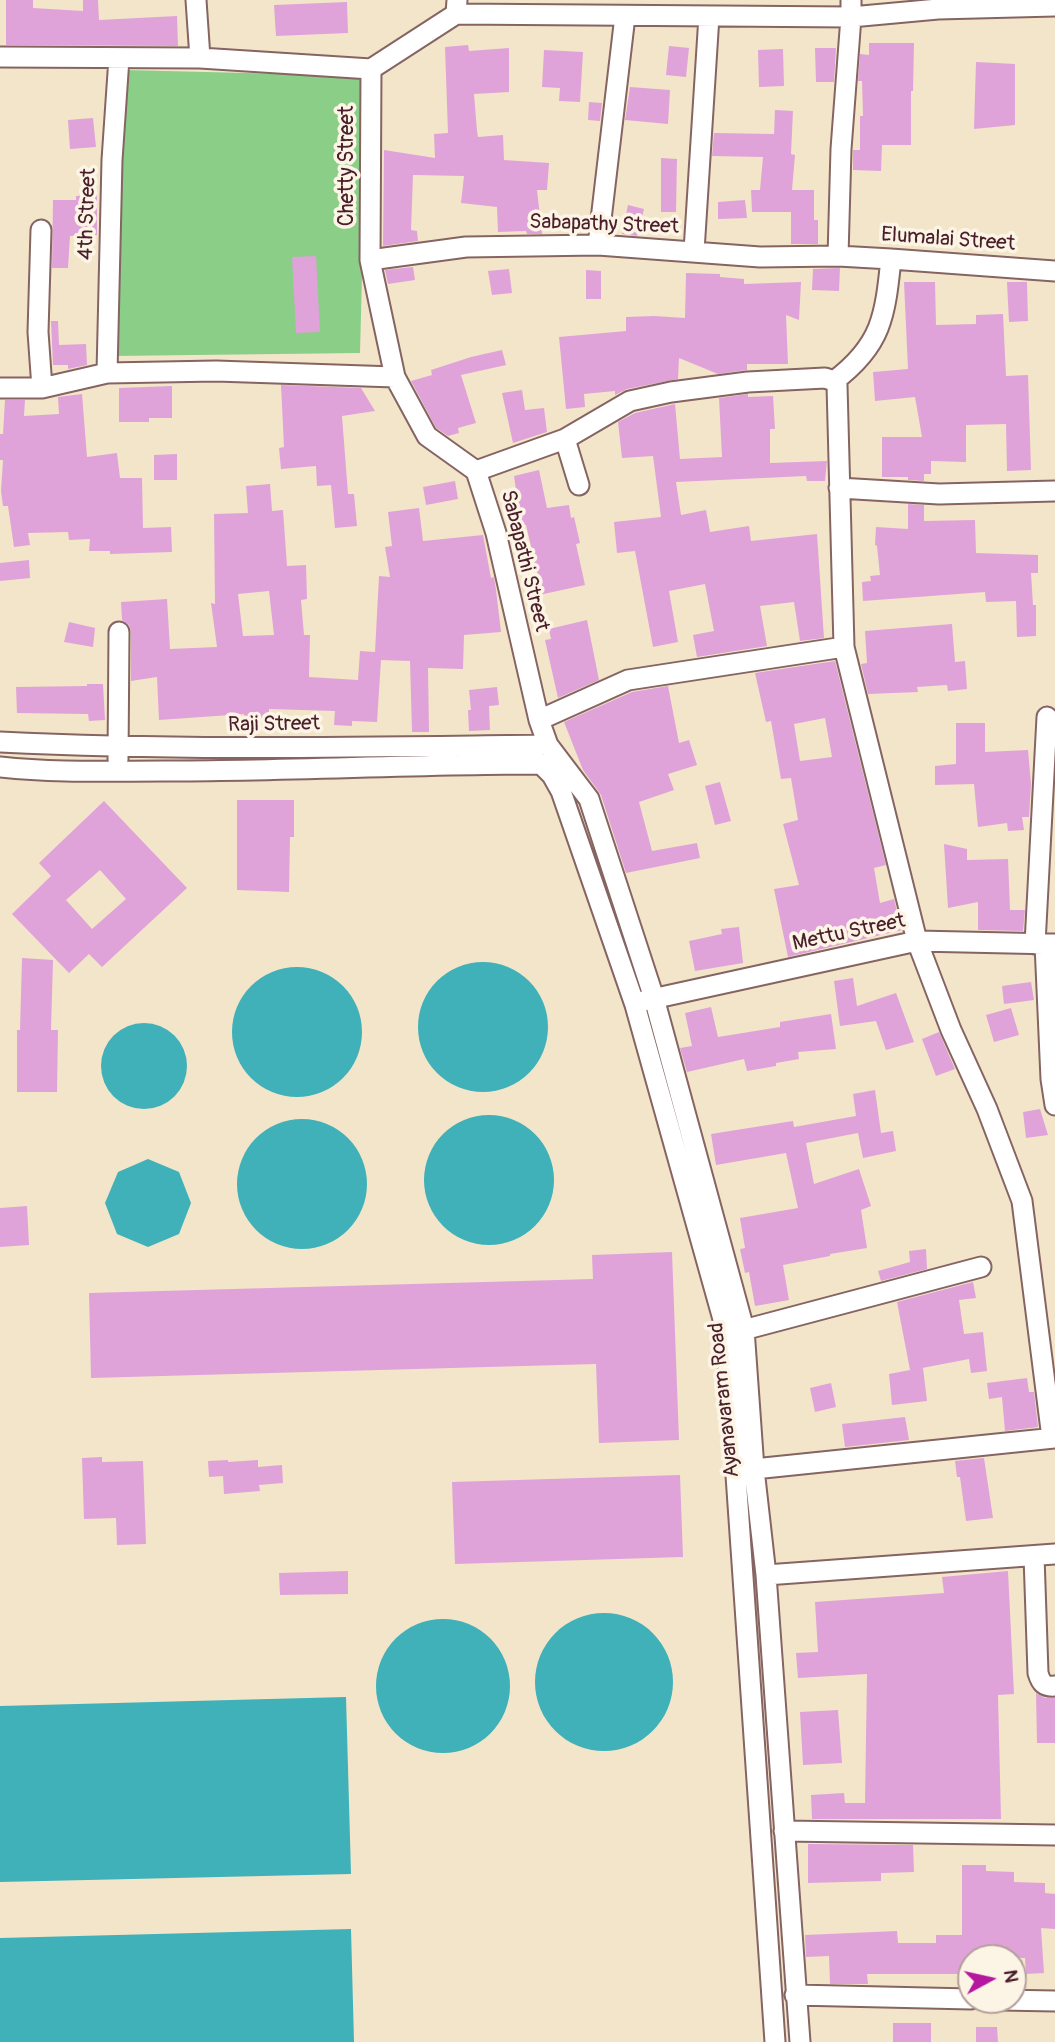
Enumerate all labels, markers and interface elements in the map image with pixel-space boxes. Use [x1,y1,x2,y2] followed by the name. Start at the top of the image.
[335,106,361,226] street label: Chetty Street
[74,168,102,260] street label: 4th Street
[529,210,679,240] street label: Sabapathy Street
[880,223,1016,257] street label: Elumalai Street
[494,488,554,634] street label: Sabapathi Street
[228,712,320,738] street label: Raji Street
[790,909,908,957] street label: Mettu Street
[704,1321,746,1479] street label: Ayanavaram Road
[957,1944,1027,2014] north arrow
[998,1968,1024,1984] text: N

